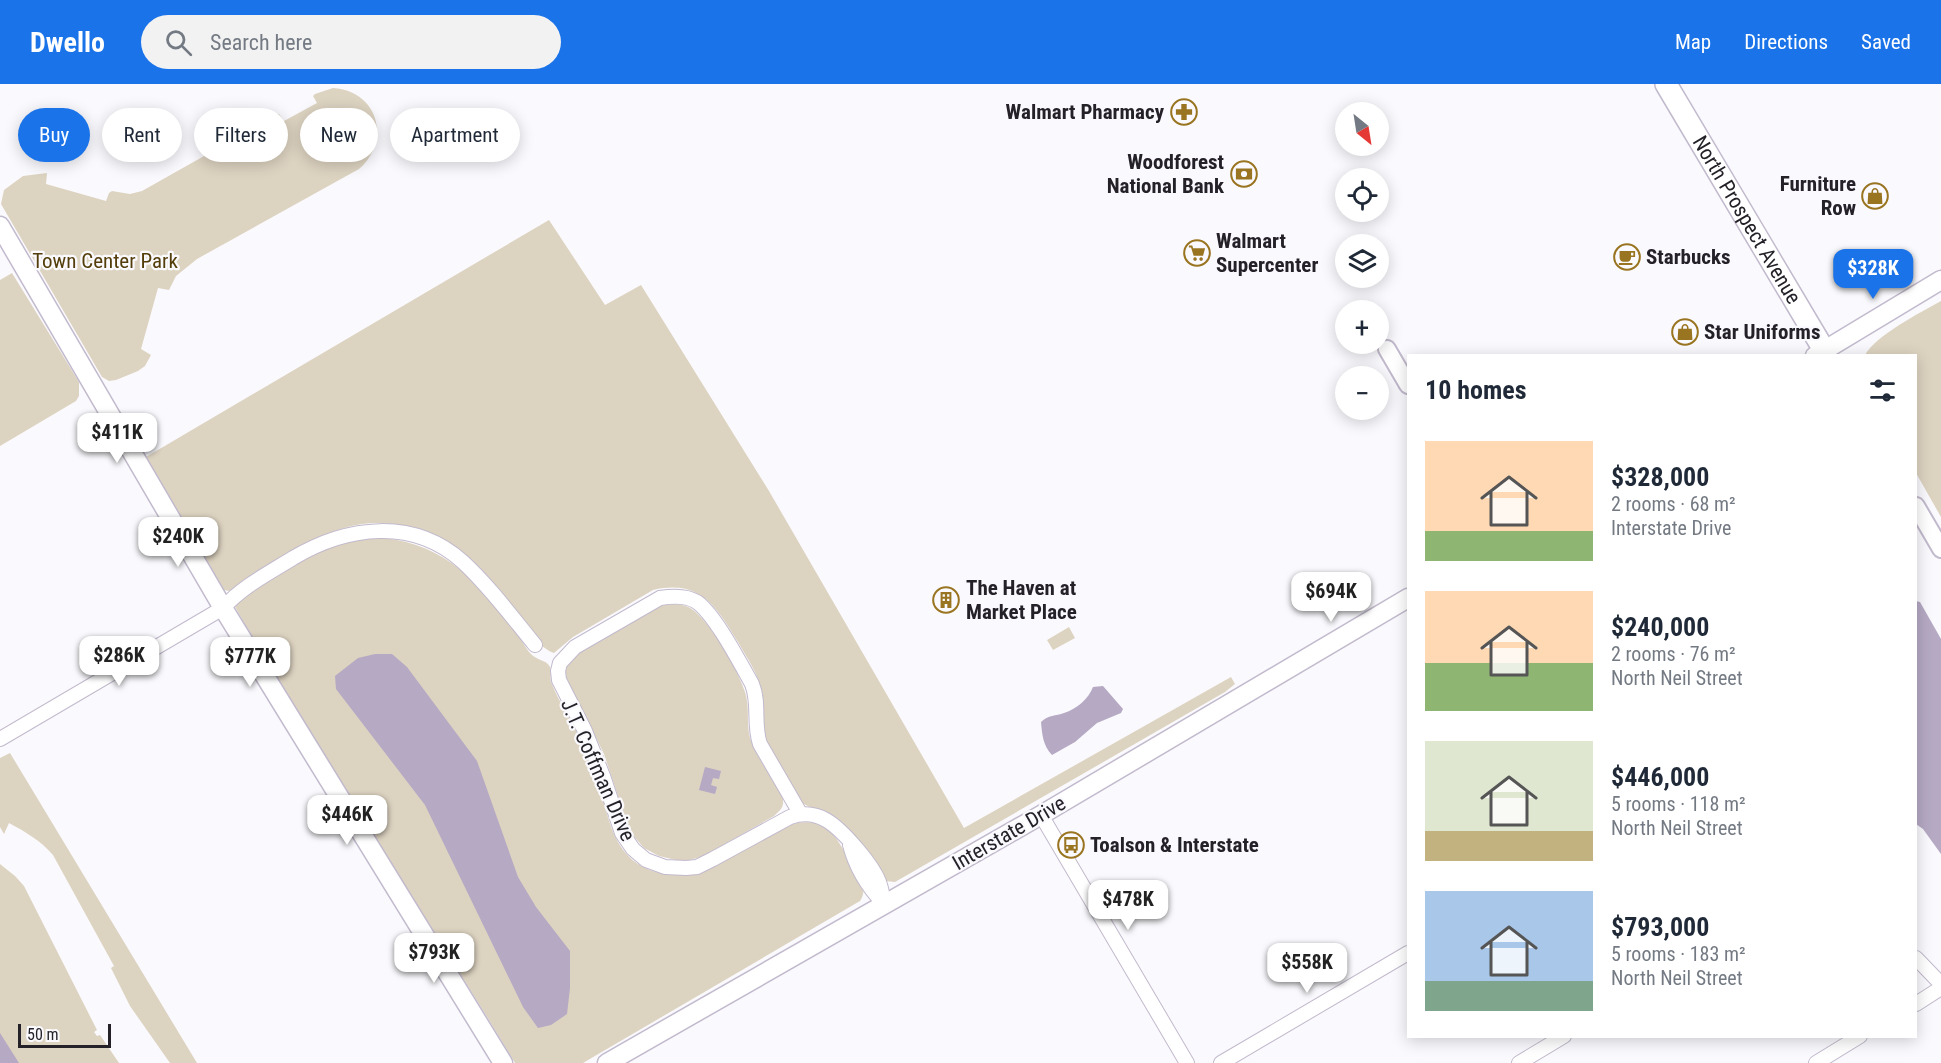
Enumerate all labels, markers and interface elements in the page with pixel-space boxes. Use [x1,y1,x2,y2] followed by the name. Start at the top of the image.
[141,15,561,69] search box
[30,26,105,59] text: Dwello
[162,26,195,59] icon: search
[210,30,312,55] text: Search here
[1675,30,1711,54] text: Map
[1744,30,1828,54] text: Directions
[1861,30,1911,54] text: Saved
[1169,97,1199,127] pharmacy icon: Walmart Pharmacy
[1006,100,1165,124] place label: Walmart Pharmacy
[1335,102,1389,156] north arrow
[1335,102,1389,420] map controls
[18,108,90,162] chip: Buy
[102,108,182,162] chip: Rent
[194,108,288,162] chip: Filters
[300,108,378,162] chip: New
[390,108,520,162] chip: Apartment
[1688,132,1806,308] street label: North Prospect Avenue
[1107,150,1225,198] place label: Woodforest National Bank
[1229,159,1259,189] bank icon: Woodforest National Bank
[1335,168,1389,222] button: locate
[1780,172,1856,220] place label: Furniture Row
[1860,181,1890,211] shop icon: Furniture Row
[1216,229,1318,277] place label: Walmart Supercenter
[1335,234,1389,288] button: layers
[1182,238,1212,268] supermarket icon: Walmart Supercenter
[1612,242,1642,272] cafe icon: Starbucks
[1646,245,1731,269] place label: Starbucks
[32,249,178,273] park label: Town Center Park
[1831,249,1915,300] pin: $328K
[1847,256,1899,280] text: $328K
[1335,300,1389,354] button: +
[1670,317,1700,347] shop icon: Star Uniforms
[1704,320,1820,344] place label: Star Uniforms
[1335,366,1389,420] button: −
[1866,374,1899,407] icon: filters
[1425,375,1527,405] text: 10 homes
[75,413,159,464] pin: $411K
[91,420,143,444] text: $411K
[1611,462,1709,492] text: $328,000
[1473,465,1545,537] icon: home
[1611,492,1736,516] text: 2 rooms · 68 m²
[1611,516,1731,540] text: Interstate Drive
[136,517,220,568] pin: $240K
[152,524,204,548] text: $240K
[1289,572,1373,623] pin: $694K
[966,576,1077,624] place label: The Haven at Market Place
[1305,579,1357,603] text: $694K
[931,585,961,615] building icon: The Haven at Market Place
[1611,612,1709,642] text: $240,000
[1473,615,1545,687] icon: home
[77,636,161,687] pin: $286K
[208,637,292,688] pin: $777K
[1611,642,1736,666] text: 2 rooms · 76 m²
[93,643,145,667] text: $286K
[224,644,276,668] text: $777K
[1611,666,1743,690] text: North Neil Street
[556,695,640,845] street label: J.T. Coffman Drive
[1611,762,1709,792] text: $446,000
[1473,765,1545,837] icon: home
[948,791,1070,875] street label: Interstate Drive
[1611,792,1746,816] text: 5 rooms · 118 m²
[305,795,389,846] pin: $446K
[321,802,373,826] text: $446K
[1611,816,1743,840] text: North Neil Street
[1056,830,1086,860] bus stop icon: Toalson & Interstate
[1090,833,1259,857] place label: Toalson & Interstate
[1086,880,1170,931] pin: $478K
[1102,887,1154,911] text: $478K
[1611,912,1709,942] text: $793,000
[1473,915,1545,987] icon: home
[392,933,476,984] pin: $793K
[408,940,460,964] text: $793K
[1611,942,1746,966] text: 5 rooms · 183 m²
[1265,943,1349,994] pin: $558K
[1281,950,1333,974] text: $558K
[1611,966,1743,990] text: North Neil Street
[18,1021,111,1048] scale bar
[27,1025,59,1044] text: 50 m

